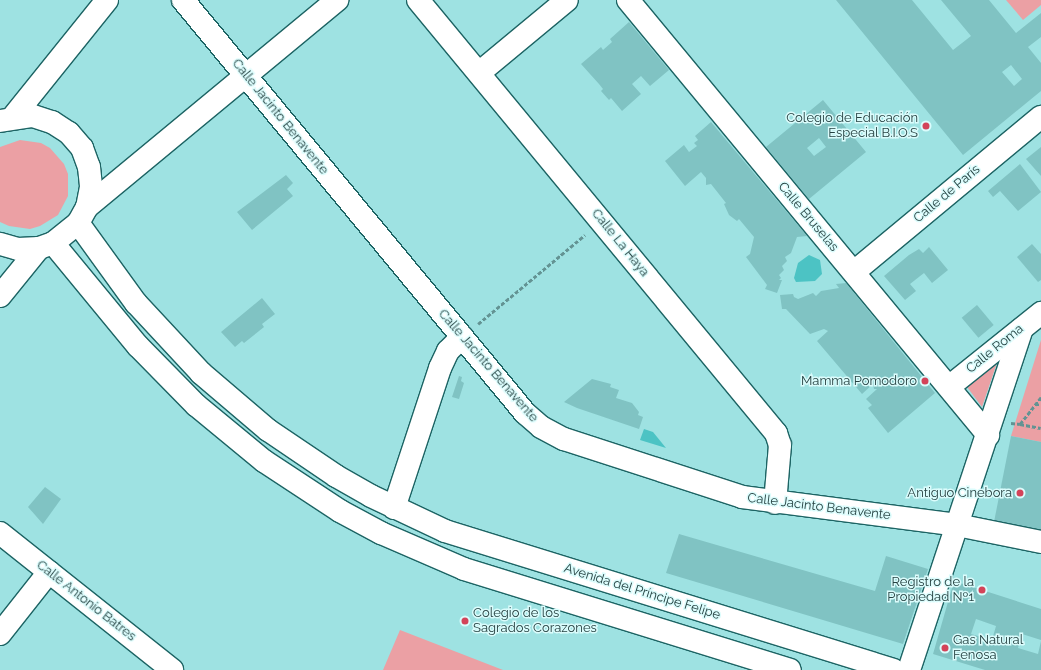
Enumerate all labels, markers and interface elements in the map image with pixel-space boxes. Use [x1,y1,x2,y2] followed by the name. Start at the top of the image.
[228,56,332,178] street label: Calle Jacinto Benavente
[786,111,918,142] place label: Colegio de Educación Especial B.I.O.S
[921,121,931,131] marker: Colegio de Educación Especial B.I.O.S
[911,162,983,226] street label: Calle de París
[774,179,842,255] street label: Calle Bruselas
[588,206,652,280] street label: Calle La Haya
[435,306,541,426] street label: Calle Jacinto Benavente
[963,321,1027,377] street label: Calle Roma
[801,373,917,389] place label: Mamma Pomodoro
[920,376,930,386] marker: Mamma Pomodoro
[907,485,1012,501] place label: Antiguo Cinebora
[1015,488,1025,498] marker: Antiguo Cinebora
[746,490,892,524] street label: Calle Jacinto Benavente
[33,557,139,645] street label: Calle Antonio Batres
[562,561,722,623] street label: Avenida del Príncipe Felipe
[887,575,974,606] place label: Registro de la Propiedad Nº1
[977,585,987,595] marker: Registro de la Propiedad Nº1
[473,606,597,637] place label: Colegio de los Sagrados Corazones
[460,616,470,626] marker: Colegio de los Sagrados Corazones
[953,633,1023,664] place label: Gas Natural Fenosa
[940,643,950,653] marker: Gas Natural Fenosa

